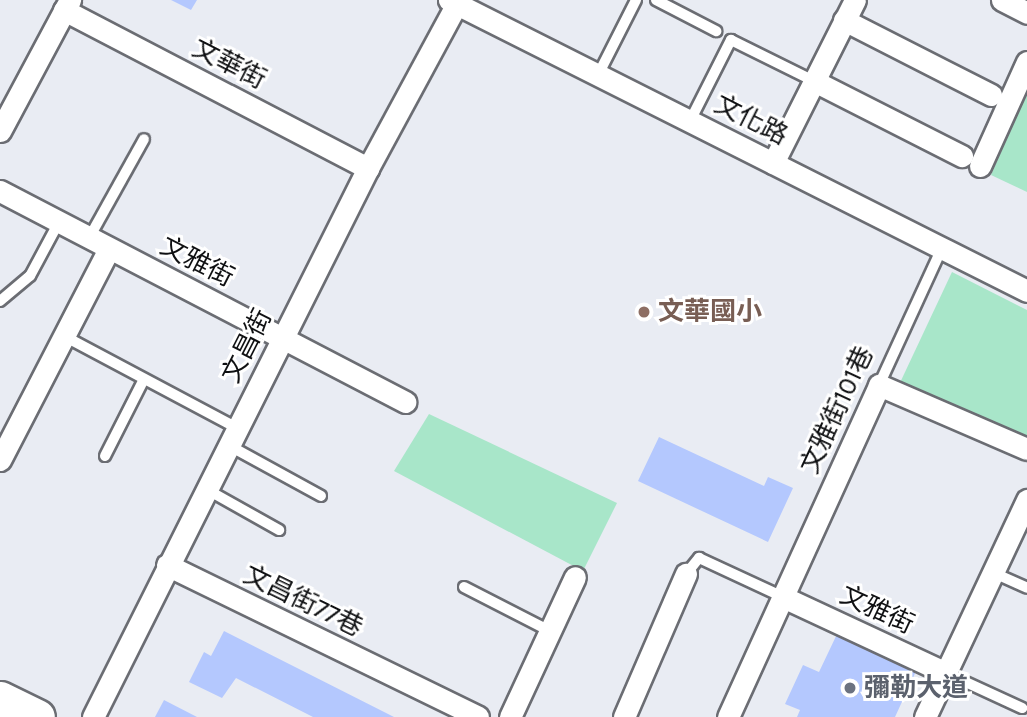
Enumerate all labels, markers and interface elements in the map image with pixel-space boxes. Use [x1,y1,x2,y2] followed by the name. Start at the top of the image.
[187,32,271,96] street label: 文華街
[709,88,793,152] street label: 文化路
[155,230,239,294] street label: 文雅街
[658,296,762,328] place label: 文華國小
[215,304,279,388] street label: 文昌街
[636,304,652,320] marker: 文華國小
[794,341,880,479] street label: 文雅街101巷
[238,559,368,643] street label: 文昌街77巷
[835,579,919,641] street label: 文雅街
[864,672,968,704] place label: 彌勒大道
[842,680,858,696] marker: 彌勒大道

